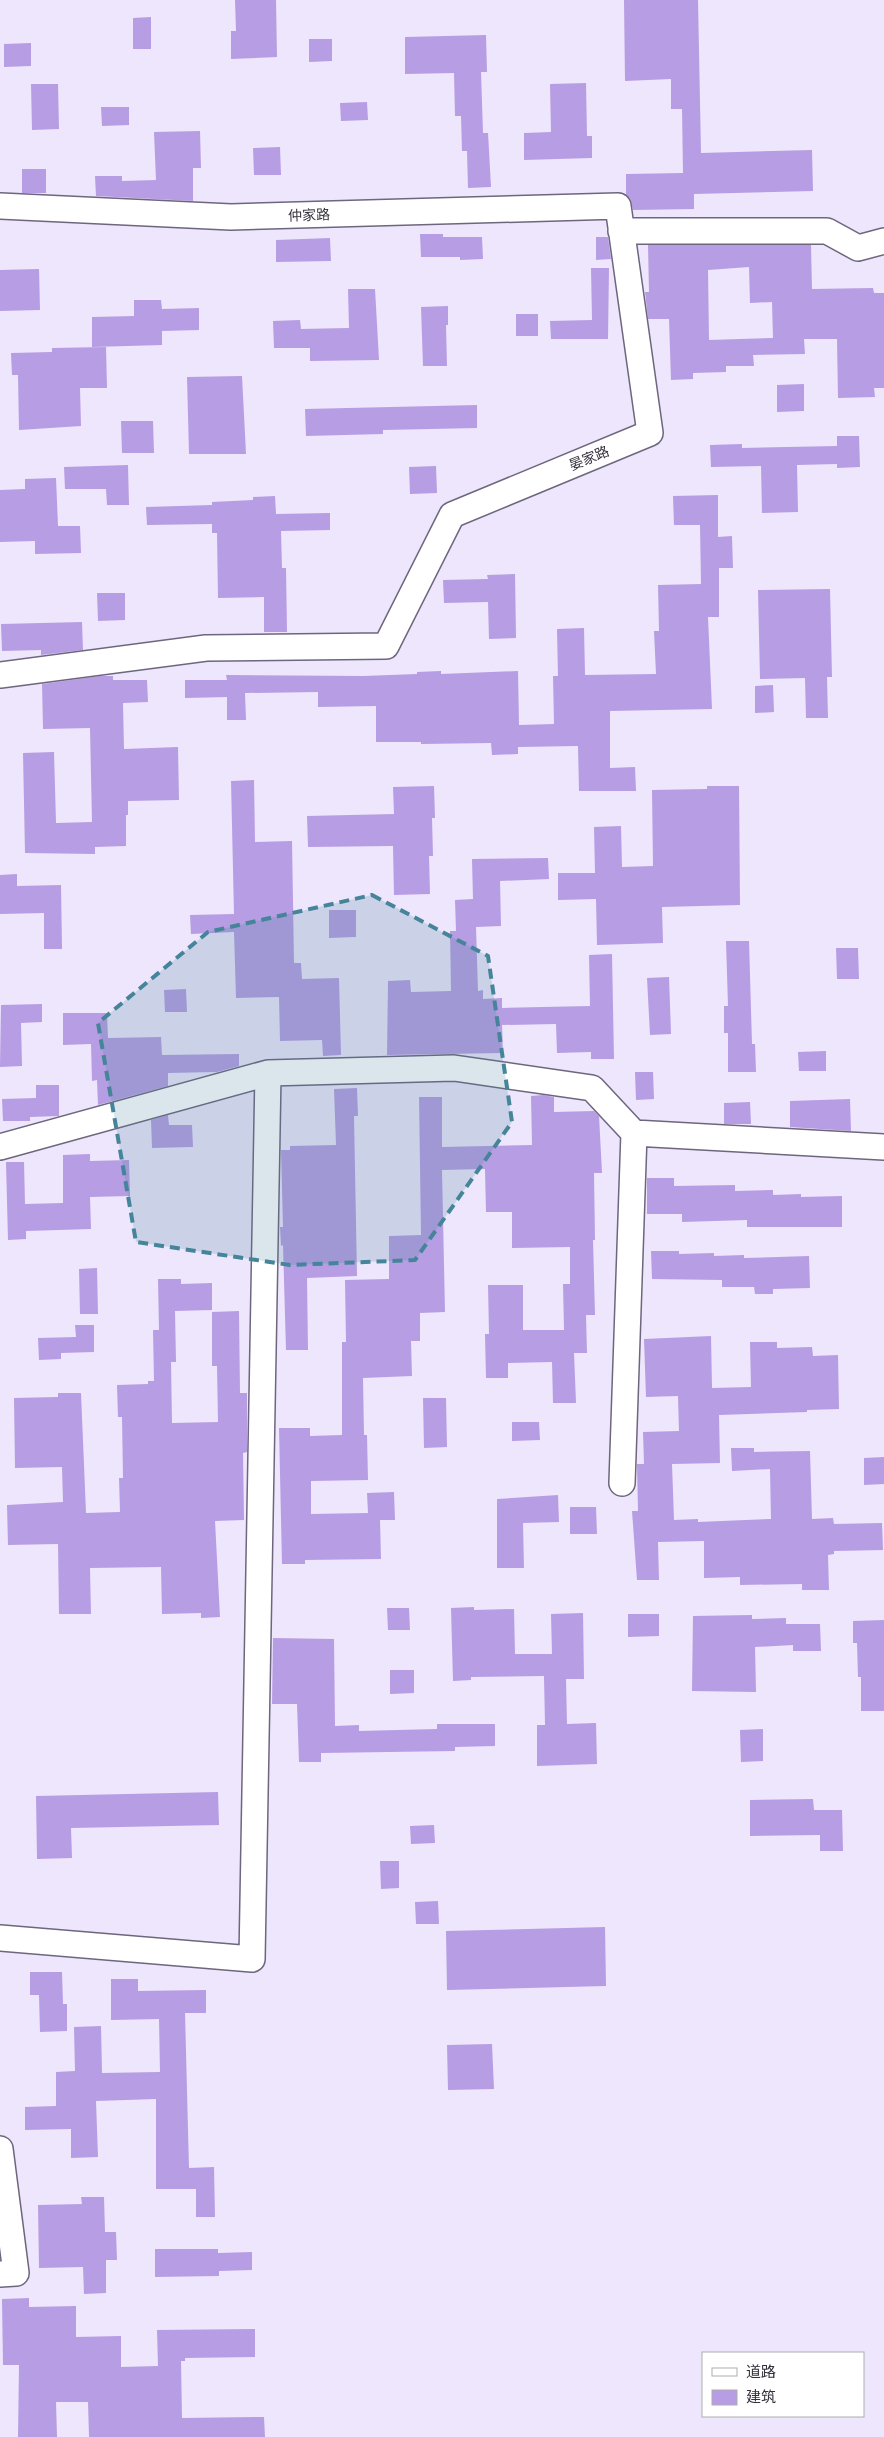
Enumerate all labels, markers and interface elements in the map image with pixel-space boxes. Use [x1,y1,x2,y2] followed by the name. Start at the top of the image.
[288,205,330,224] street label: 仲家路
[566,442,611,473] street label: 晏家路
[702,2352,864,2417] legend
[746,2362,776,2380] text: 道路
[746,2387,776,2405] text: 建筑

